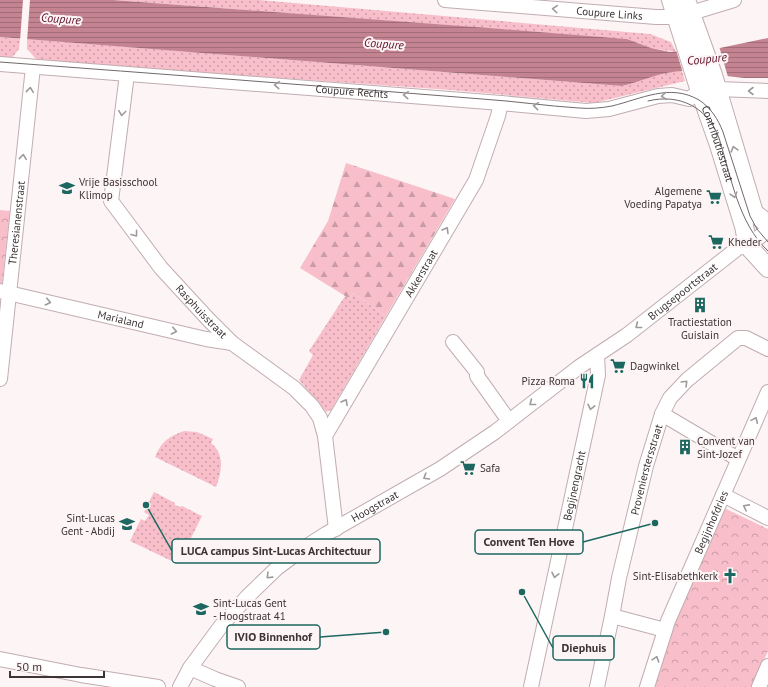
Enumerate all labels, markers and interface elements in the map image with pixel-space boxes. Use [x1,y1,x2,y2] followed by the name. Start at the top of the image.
[552,4,558,13] one-way arrow
[576,4,644,23] street label: Coupure Links
[41,10,82,27] water label: Coupure
[364,35,405,52] water label: Coupure
[686,49,728,68] water label: Coupure
[274,81,280,90] one-way arrow
[315,82,389,101] street label: Coupure Rechts
[748,86,754,95] one-way arrow
[25,87,34,93] one-way arrow
[403,91,409,100] one-way arrow
[661,91,667,100] one-way arrow
[533,102,539,111] one-way arrow
[699,104,737,184] street label: Contributiestraat
[118,110,127,116] one-way arrow
[730,146,739,153] one-way arrow
[18,154,27,160] one-way arrow
[78,175,158,202] place label: Vrije Basisschool Klimop
[58,179,76,197] school or university icon: Vrije Basisschool Klimop
[5,180,28,266] street label: Theresianenstraat
[623,184,702,211] place label: Algemene Voeding Papatya
[705,188,723,206] supermarket icon: Algemene Voeding Papatya
[729,191,738,198] one-way arrow
[441,227,448,234] one-way arrow
[131,229,138,236] one-way arrow
[707,233,725,251] supermarket icon: Kheder
[728,235,762,249] place label: Kheder
[402,247,441,300] street label: Akkerstraat
[645,260,720,323] street label: Brugsepoortstraat
[173,282,230,341] street label: Rasphuisstraat
[691,296,709,314] building icon: Tractiestation Guislain
[44,297,51,305] one-way arrow
[96,307,145,331] street label: Marialand
[668,315,732,342] place label: Tractiestation Guislain
[636,322,643,329] one-way arrow
[171,327,177,335] one-way arrow
[609,357,627,375] supermarket icon: Dagwinkel
[630,359,680,373] place label: Dagwinkel
[578,372,596,390] restaurant icon: Pizza Roma
[521,374,575,388] place label: Pizza Roma
[680,380,688,388] one-way arrow
[340,399,348,407] one-way arrow
[530,399,537,406] one-way arrow
[587,404,595,410] one-way arrow
[750,417,758,425] one-way arrow
[627,422,666,516] street label: Provenierstersstraat
[697,434,755,461] place label: Convent van Sint-Jozef
[676,438,694,456] building icon: Convent van Sint-Jozef
[560,449,589,522] street label: Begijnengracht
[459,459,477,477] supermarket icon: Safa
[480,461,500,475] place label: Safa
[423,473,430,480] one-way arrow
[349,487,401,525] street label: Hoogstraat
[691,488,731,556] street label: Begijnhofdries
[742,504,750,511] one-way arrow
[61,511,115,538] place label: Sint-Lucas Gent - Abdij
[118,515,136,533] school or university icon: Sint-Lucas Gent - Abdij
[475,530,583,554] callout: Convent Ten Hove
[483,534,575,549] text: Convent Ten Hove
[172,539,380,563] callout: LUCA campus Sint-Lucas Architectuur
[181,543,372,558] text: LUCA campus Sint-Lucas Architectuur
[721,567,739,585] church icon: Sint-Elisabethkerk
[633,569,719,583] place label: Sint-Elisabethkerk
[266,571,274,579] one-way arrow
[551,572,559,578] one-way arrow
[213,596,287,623] place label: Sint-Lucas Gent - Hoogstraat 41
[192,600,210,618] school or university icon: Sint-Lucas Gent - Hoogstraat 41
[227,625,320,649] callout: IVIO Binnenhof
[234,629,313,644] text: IVIO Binnenhof
[553,636,614,660] callout: Diephuis
[562,640,606,655] text: Diephuis
[10,653,104,679] scale bar
[651,655,660,662] one-way arrow
[16,659,42,674] text: 50 m

